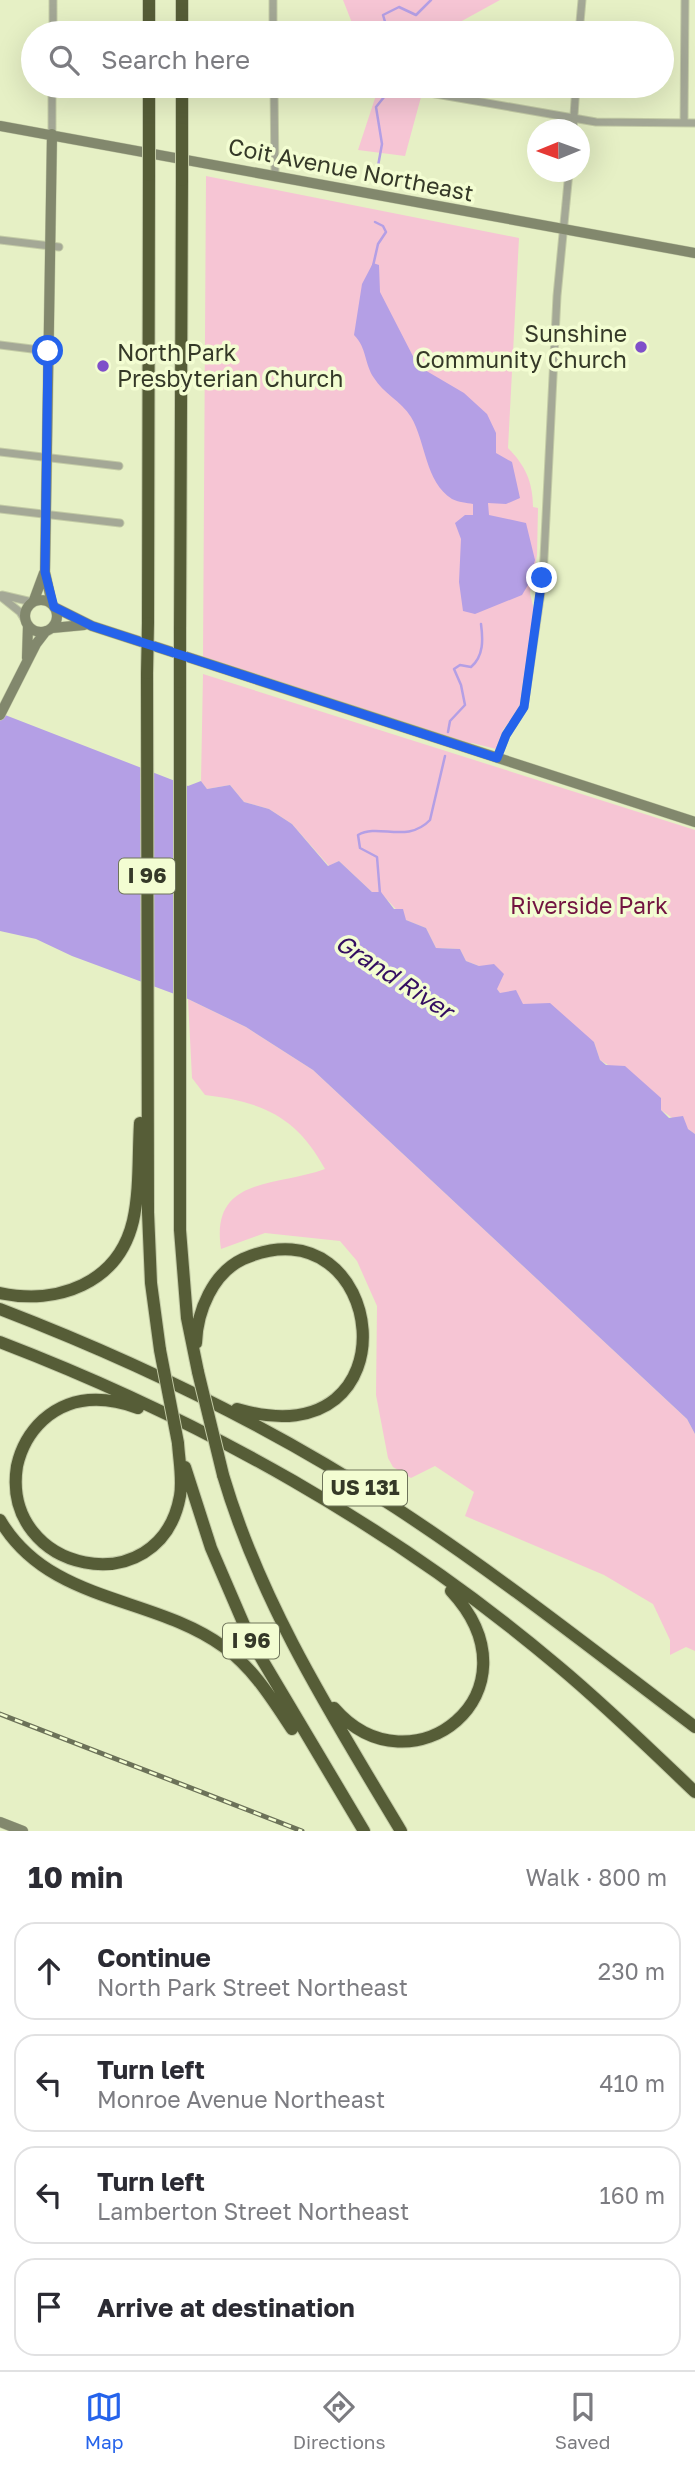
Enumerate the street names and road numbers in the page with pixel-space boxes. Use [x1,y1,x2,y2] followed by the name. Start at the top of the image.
[226,131,476,207] street label: Coit Avenue Northeast
[119,858,175,894] road number: I 96
[323,1470,407,1506] road number: US 131
[223,1624,279,1658] road number: I 96

